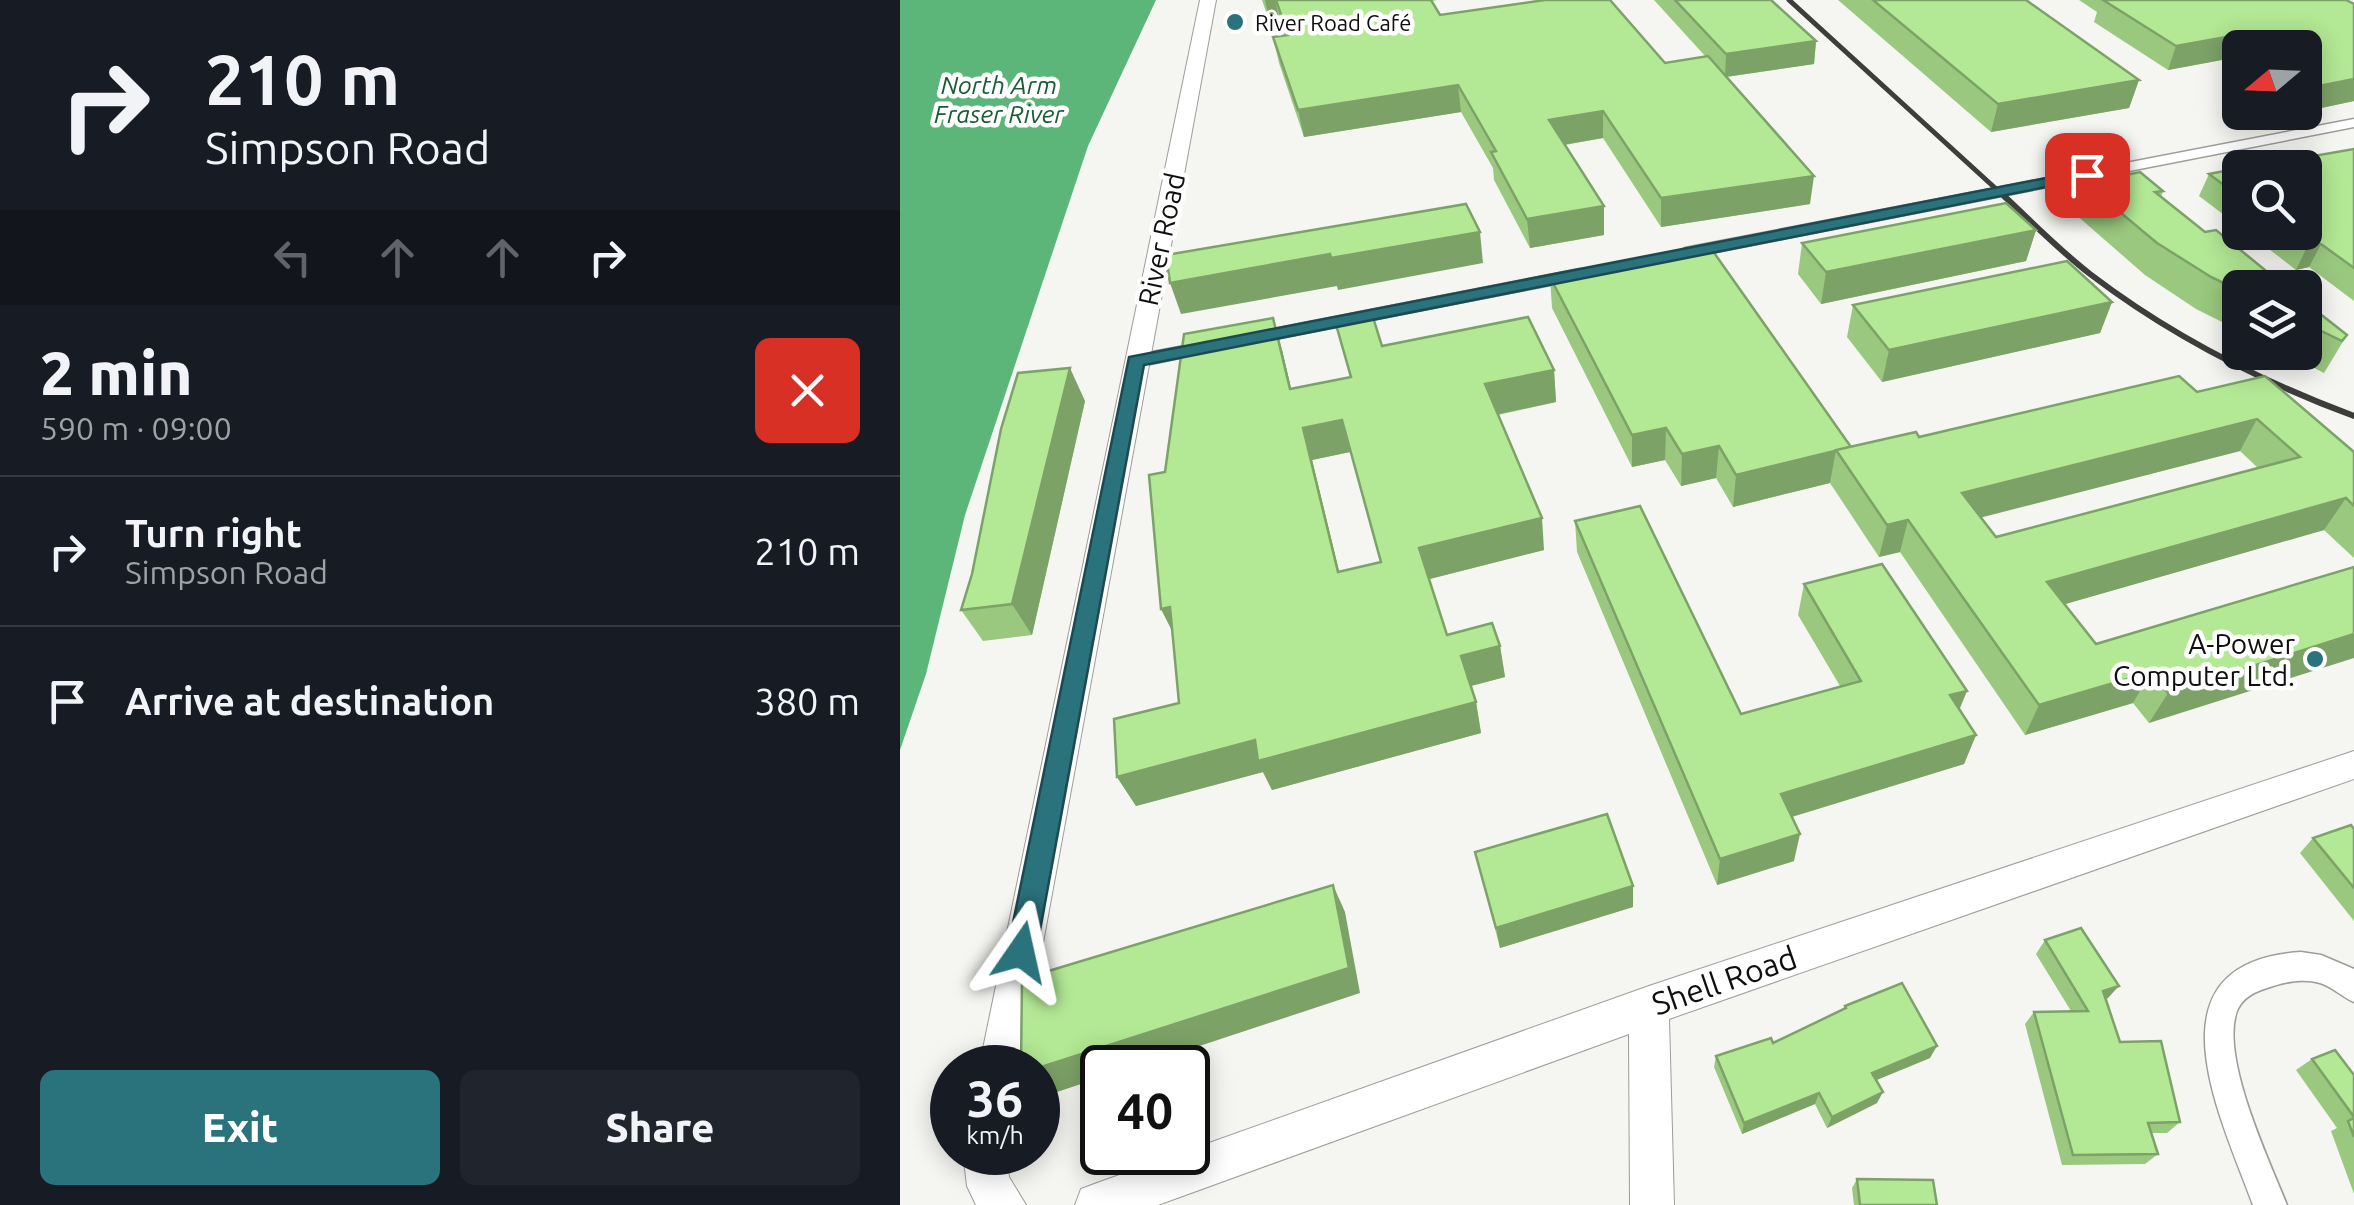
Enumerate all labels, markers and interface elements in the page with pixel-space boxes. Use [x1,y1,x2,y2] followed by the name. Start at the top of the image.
[1255,10,1411,35] place label: River Road Café
[1224,11,1246,33] marker: River Road Café
[2222,30,2322,130] north arrow
[2222,30,2322,370] map controls
[40,40,170,170] icon: right
[205,40,400,118] text: 210 m
[934,71,1065,128] water label: North Arm Fraser River
[205,122,490,173] text: Simpson Road
[2045,133,2130,218] pin
[2060,148,2115,203] icon: arrive
[2222,150,2322,250] button: search
[1132,170,1190,308] street label: River Road
[265,230,320,285] icon: left
[370,230,425,285] icon: ahead
[475,230,530,285] icon: ahead
[580,230,635,285] icon: right
[2222,270,2322,370] button: layers
[755,338,860,443] button: close
[40,339,193,406] text: 2 min
[40,410,232,446] text: 590 m · 09:00
[125,512,302,554] text: Turn right
[40,524,95,579] icon: right
[754,530,860,572] text: 210 m
[125,554,328,590] text: Simpson Road
[2113,628,2295,691] place label: A-Power Computer Ltd.
[2304,648,2326,670] marker: A-Power Computer Ltd.
[40,674,95,729] icon: arrive
[125,680,494,722] text: Arrive at destination
[754,680,860,722] text: 380 m
[969,900,1073,1004] position arrow
[1647,938,1801,1022] street label: Shell Road
[1080,1045,1210,1175] speed limit sign: 40
[40,1070,440,1185] button: Exit
[460,1070,860,1185] button: Share
[967,1070,1023,1126] text: 36
[966,1121,1024,1149] text: km/h

